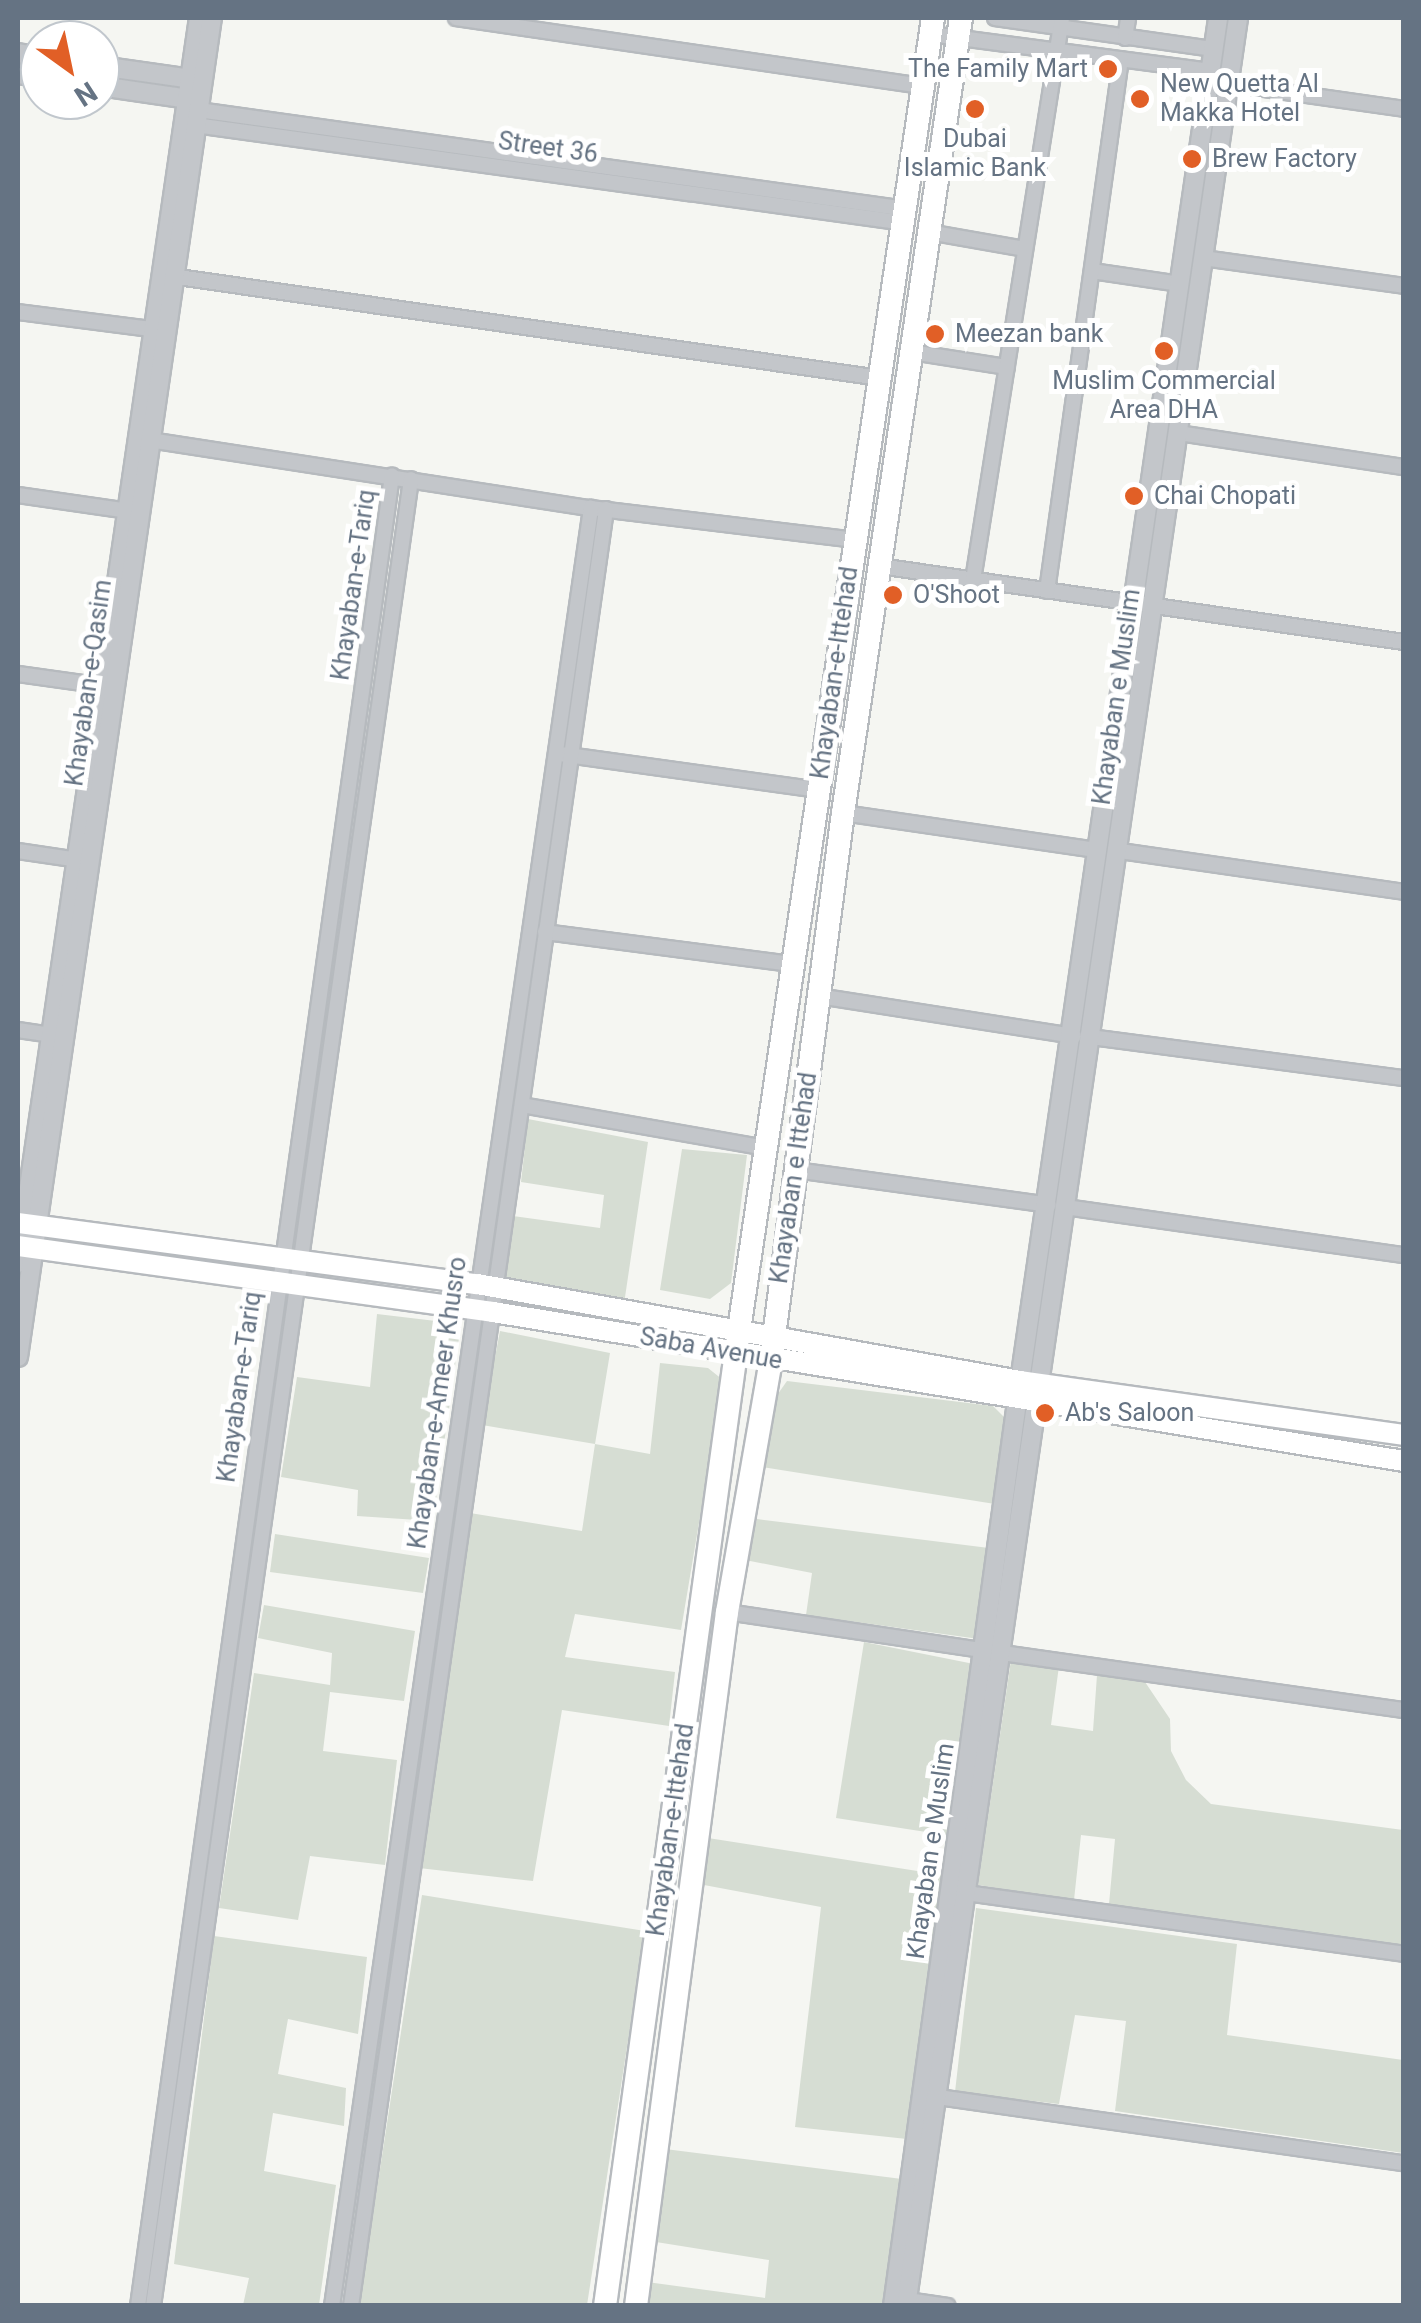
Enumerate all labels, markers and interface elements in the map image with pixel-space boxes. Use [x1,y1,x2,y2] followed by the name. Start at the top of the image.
[20,20,120,120] north arrow
[908,54,1088,84] place label: The Family Mart
[1097,58,1119,80] marker: The Family Mart
[1160,70,1319,129] place label: New Quetta Al Makka Hotel
[68,75,103,113] text: N
[1129,88,1151,110] marker: New Quetta Al Makka Hotel
[964,98,986,120] marker: Dubai Islamic Bank
[904,125,1046,184] place label: Dubai Islamic Bank
[496,126,600,170] street label: Street 36
[1212,144,1357,174] place label: Brew Factory
[1181,148,1203,170] marker: Brew Factory
[955,319,1103,349] place label: Meezan bank
[924,323,946,345] marker: Meezan bank
[1153,340,1175,362] marker: Muslim Commercial Area DHA
[1052,367,1276,426] place label: Muslim Commercial Area DHA
[1154,481,1296,511] place label: Chai Chopati
[1123,485,1145,507] marker: Chai Chopati
[326,488,382,682] street label: Khayaban-e-Tariq
[805,565,865,781] street label: Khayaban-e-Ittehad
[60,578,118,788] street label: Khayaban-e-Qasim
[913,580,1000,610] place label: O'Shoot
[882,584,904,606] marker: O'Shoot
[1087,587,1147,807] street label: Khayaban e Muslim
[764,1070,824,1286] street label: Khayaban e Ittehad
[403,1255,473,1551] street label: Khayaban-e-Ameer Khusro
[212,1290,268,1484] street label: Khayaban-e-Tariq
[637,1322,785,1376] street label: Saba Avenue
[1065,1398,1194,1428] place label: Ab's Saloon
[1034,1402,1056,1424] marker: Ab's Saloon
[641,1722,701,1938] street label: Khayaban-e-Ittehad
[901,1741,961,1961] street label: Khayaban e Muslim

